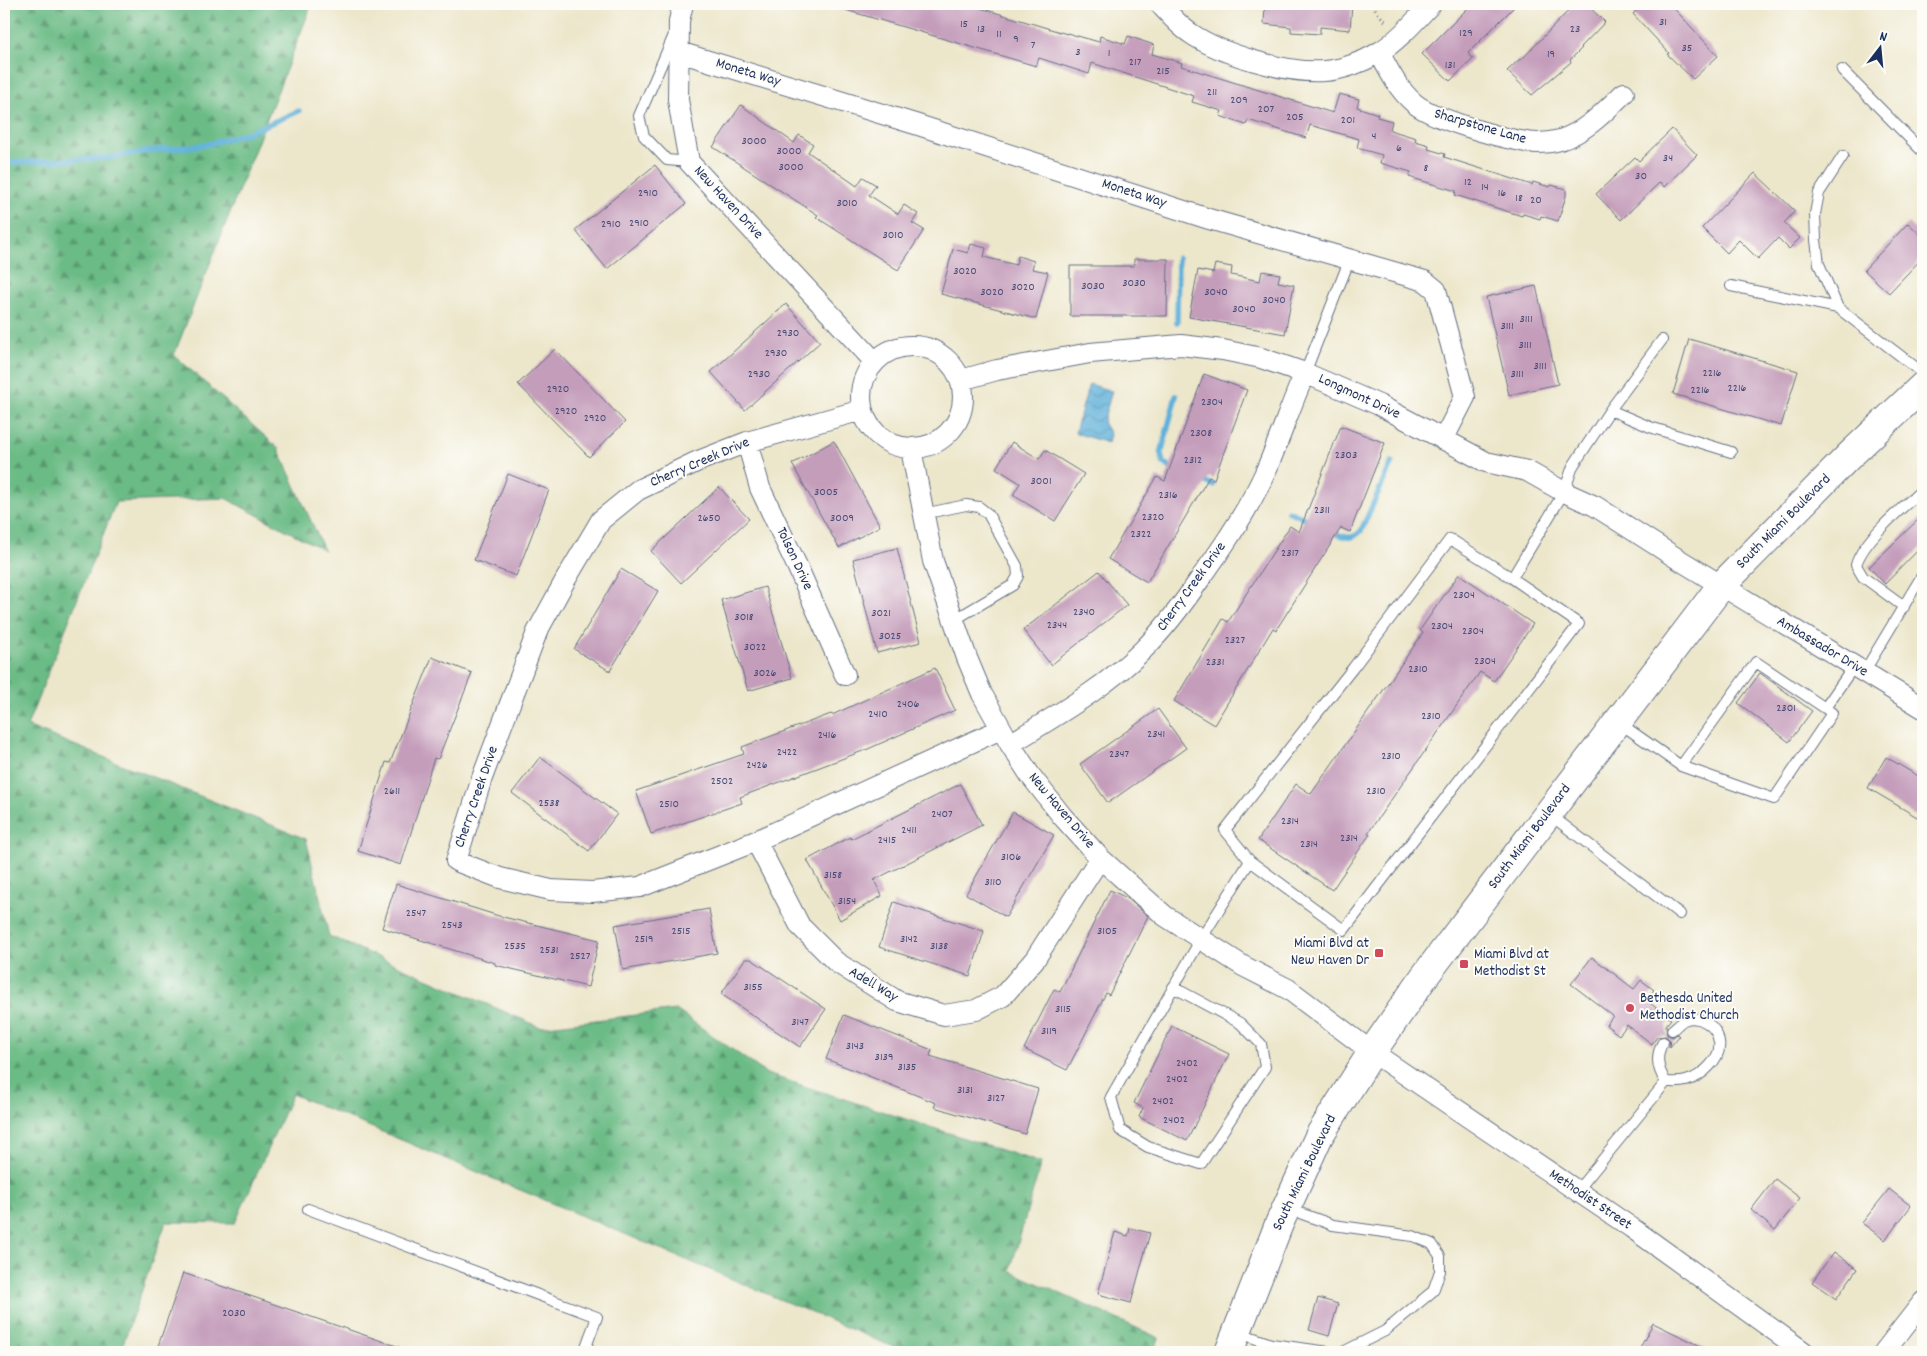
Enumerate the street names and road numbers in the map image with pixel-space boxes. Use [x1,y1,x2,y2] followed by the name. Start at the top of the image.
[713,53,784,94] street label: Moneta Way
[1431,103,1529,151] street label: Sharpstone Lane
[688,161,768,245] street label: New Haven Drive
[1099,173,1170,215] street label: Moneta Way
[1314,368,1404,426] street label: Longmont Drive
[647,432,754,494] street label: Cherry Creek Drive
[1731,469,1837,575] street label: South Miami Boulevard
[770,524,818,594] street label: Tolson Drive
[1152,537,1232,636] street label: Cherry Creek Drive
[1772,611,1872,683] street label: Ambassador Drive
[449,743,505,851] street label: Cherry Creek Drive
[1022,768,1100,854] street label: New Haven Drive
[1483,780,1577,894] street label: South Miami Boulevard
[844,962,903,1009] street label: Adell Way
[1267,1111,1343,1235] street label: South Miami Boulevard
[1544,1164,1636,1236] street label: Methodist Street

